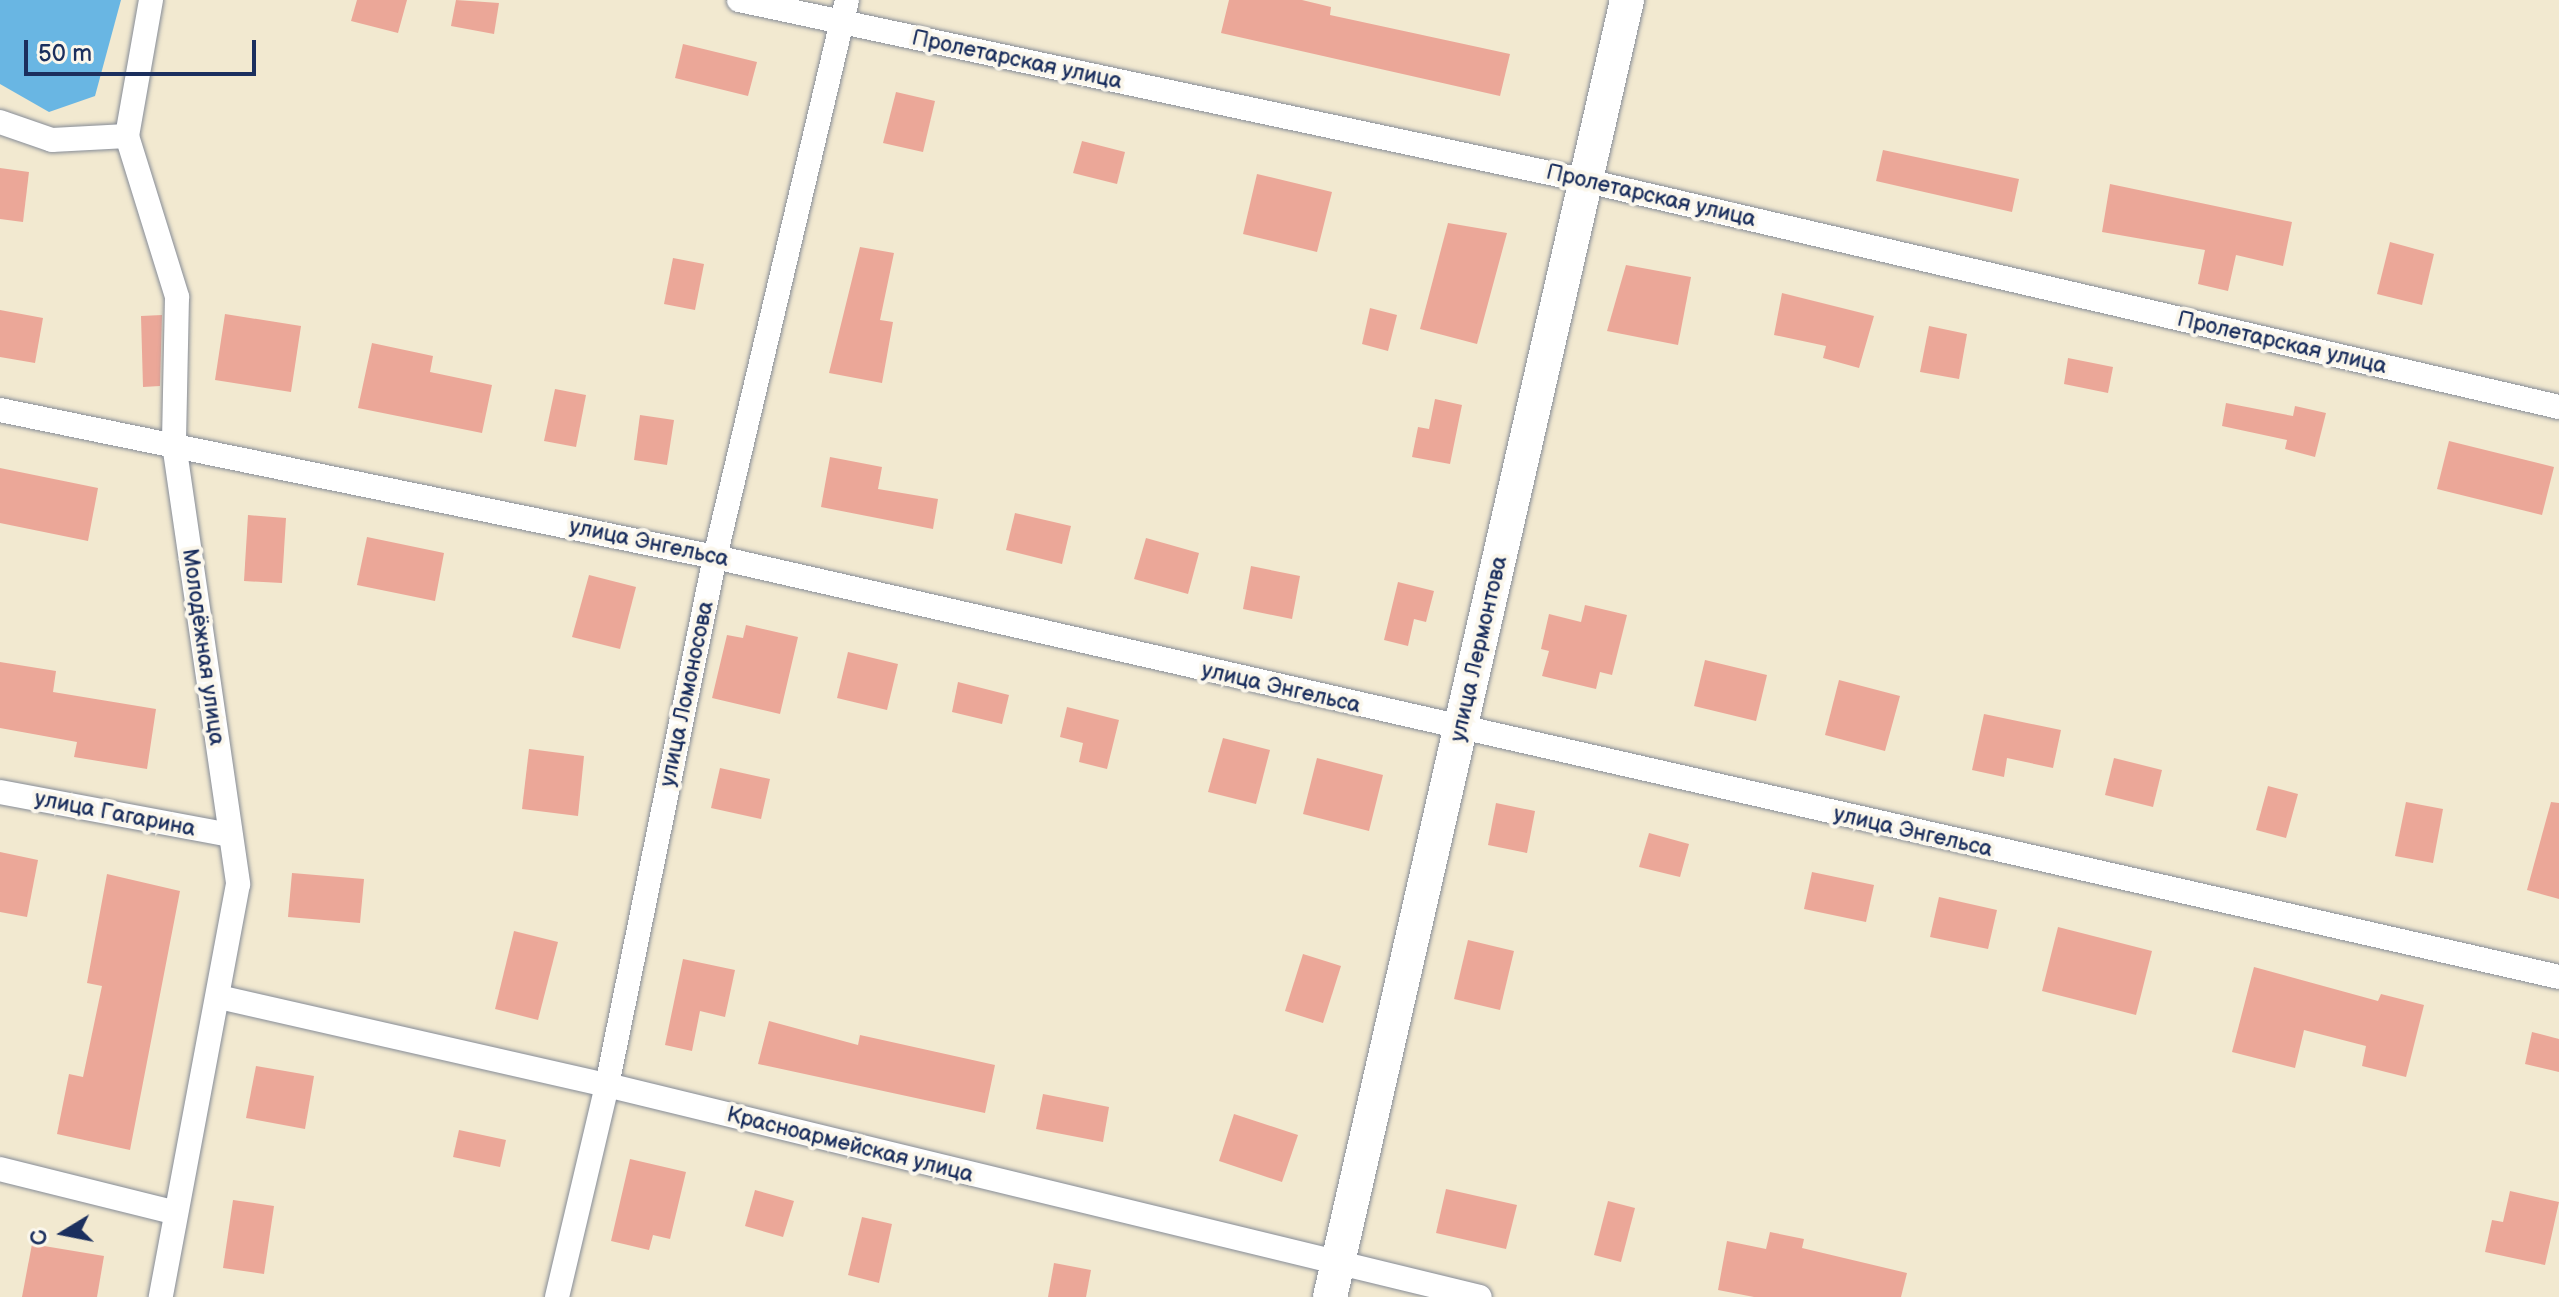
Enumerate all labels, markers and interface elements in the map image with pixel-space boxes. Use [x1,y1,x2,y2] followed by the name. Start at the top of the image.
[28,24,260,74] scale bar
[909,25,1125,95] street label: Пролетарская улица
[38,39,92,68] text: 50 m
[1544,159,1758,233] street label: Пролетарская улица
[2175,306,2389,380] street label: Пролетарская улица
[567,513,731,573] street label: улица Энгельса
[176,547,230,747] street label: Молодёжная улица
[1445,554,1513,744] street label: улица Лермонтова
[654,599,720,789] street label: улица Ломоносова
[1199,657,1363,719] street label: улица Энгельса
[32,785,198,843] street label: улица Гагарина
[1831,801,1995,863] street label: улица Энгельса
[724,1102,976,1188] street label: Красноармейская улица
[24,1193,104,1273] north arrow
[25,1227,54,1247] text: С

